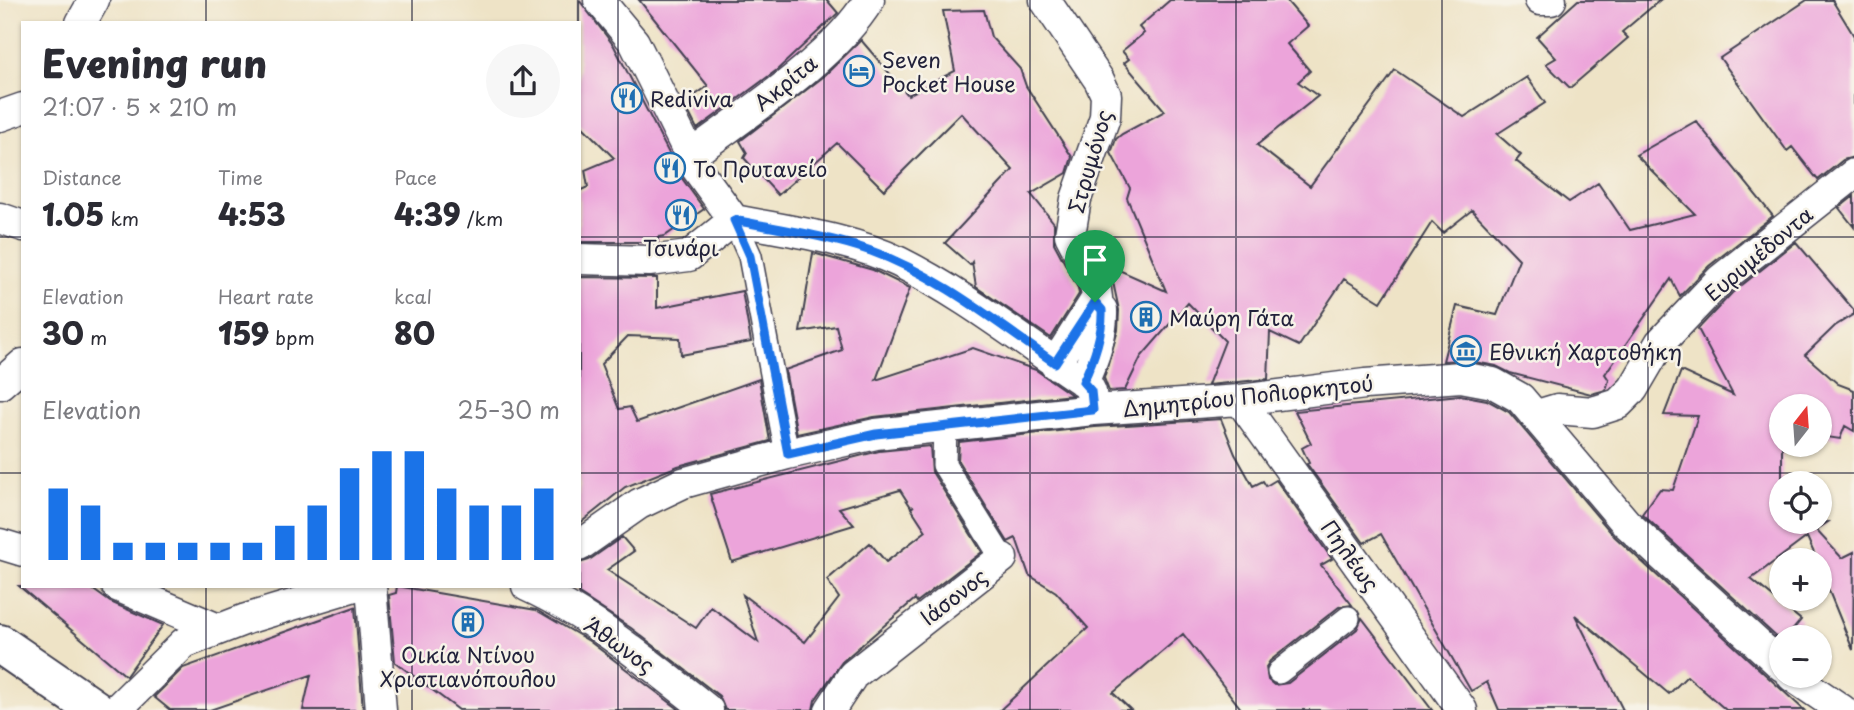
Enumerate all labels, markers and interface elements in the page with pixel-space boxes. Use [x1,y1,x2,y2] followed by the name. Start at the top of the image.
[42,34,267,91] text: Evening run
[882,43,1016,99] place label: Seven Pocket House
[486,44,560,118] button: share
[746,46,824,118] street label: Ακρίτα
[842,54,876,88] hotel icon: Seven Pocket House
[610,81,644,115] restaurant icon: Rediviva
[650,82,733,114] place label: Rediviva
[42,89,237,124] text: 21:07 · 5 × 210 m
[1059,106,1119,216] street label: Στρυμόνος
[653,151,687,185] restaurant icon: Το Πρυτανείο
[693,152,827,184] place label: Το Πρυτανείο
[42,163,122,191] text: Distance
[218,163,263,191] text: Time
[394,163,437,191] text: Pace
[42,191,104,236] text: 1.05
[218,191,286,236] text: 4:53
[394,191,461,236] text: 4:39
[664,198,698,232] restaurant icon: Τσινάρι
[1697,198,1819,308] street label: Ευρυμέδοντα
[104,204,139,232] text: km
[461,204,503,232] text: /km
[1065,230,1125,302] pin
[643,231,719,263] place label: Τσινάρι
[1076,241,1114,279] icon: arrive
[42,282,124,310] text: Elevation
[218,282,314,310] text: Heart rate
[394,282,432,310] text: kcal
[1129,300,1163,334] building icon: Μαύρη Γάτα
[1169,301,1294,333] place label: Μαύρη Γάτα
[42,310,84,355] text: 30
[218,310,269,355] text: 159
[394,310,435,355] text: 80
[84,323,107,351] text: m
[269,323,315,351] text: bpm
[1449,334,1483,368] museum icon: Εθνική Χαρτοθήκη
[1489,335,1682,367] place label: Εθνική Χαρτοθήκη
[1121,366,1375,424] street label: Δημητρίου Πολιορκητού
[42,392,141,427] text: Elevation
[457,392,560,427] text: 25–30 m
[1769,394,1832,457] north arrow
[1769,394,1832,688] map controls
[1769,471,1832,534] button: locate
[1314,513,1388,597] street label: Πηλέως
[1769,548,1832,611] button: +
[913,560,993,632] street label: Ιάσονος
[451,605,485,639] building icon: Οικία Ντίνου Χριστιανόπουλου
[578,608,662,680] street label: Άθωνος
[1769,625,1832,688] button: −
[380,638,556,694] place label: Οικία Ντίνου Χριστιανόπουλου

